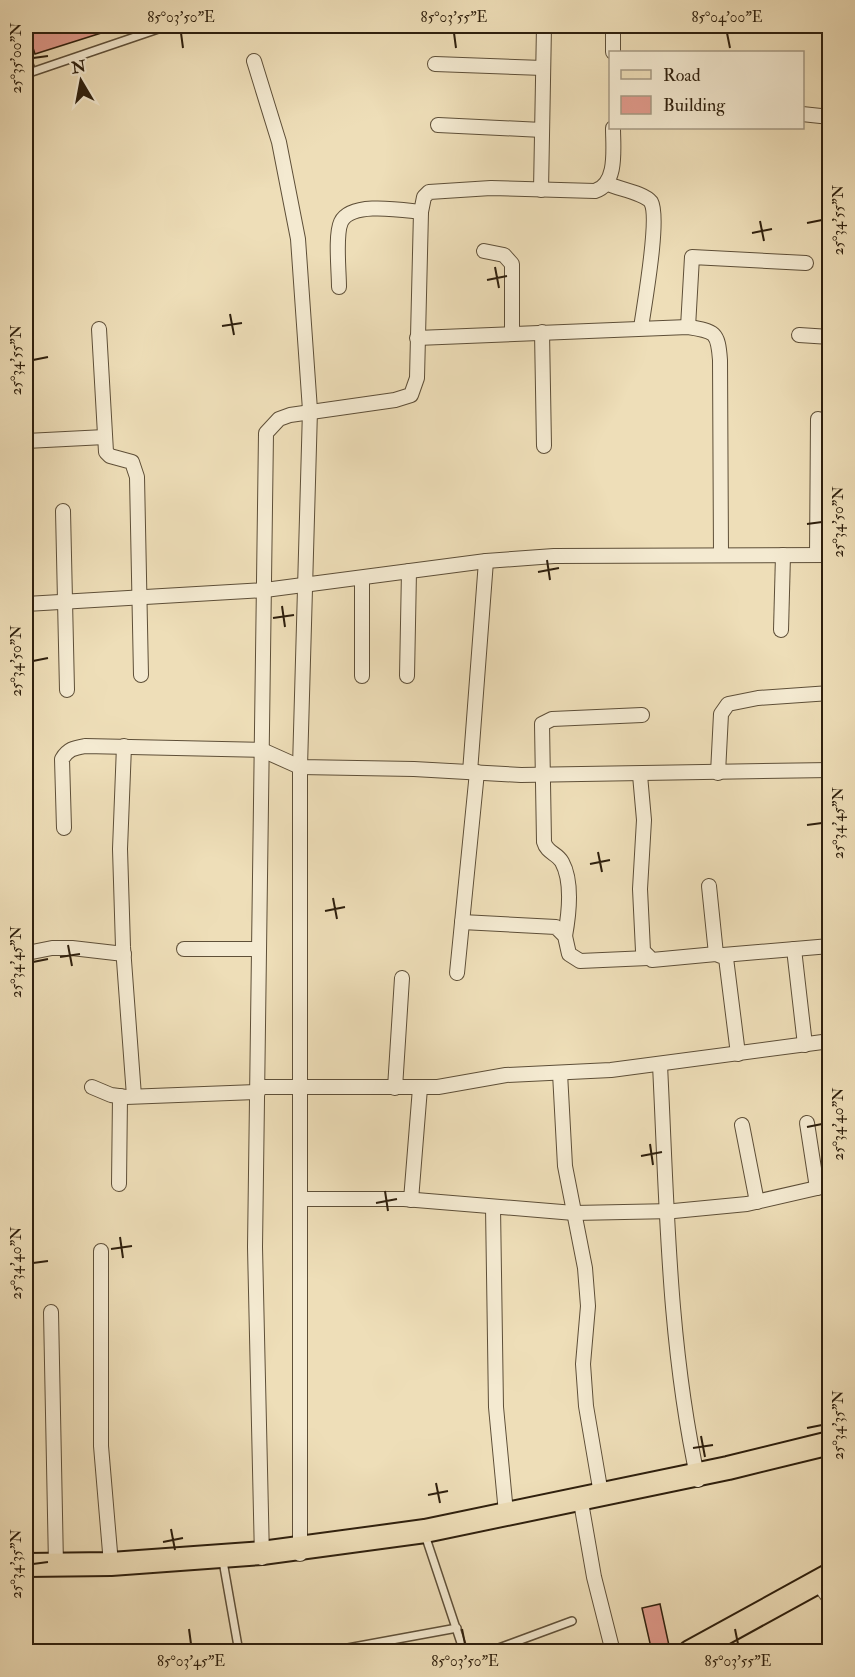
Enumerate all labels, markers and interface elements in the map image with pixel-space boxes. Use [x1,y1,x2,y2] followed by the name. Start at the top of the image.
[147,8,215,27] text: 85°03'50"E
[421,8,488,27] text: 85°03'55"E
[691,8,763,27] text: 85°04'00"E
[7,22,26,94] text: 25°35'00"N
[51,51,111,111] north arrow
[609,51,804,129] legend
[69,56,88,78] text: N
[663,64,701,87] text: Road
[663,94,726,117] text: Building
[829,184,848,255] text: 25°34'55"N
[7,324,26,395] text: 25°34'55"N
[829,486,848,558] text: 25°34'50"N
[7,625,26,697] text: 25°34'50"N
[829,787,848,859] text: 25°34'45"N
[7,926,26,998] text: 25°34'45"N
[829,1087,848,1160] text: 25°34'40"N
[7,1226,26,1299] text: 25°34'40"N
[829,1390,848,1460] text: 25°34'35"N
[7,1529,26,1599] text: 25°34'35"N
[157,1652,225,1671] text: 85°03'45"E
[431,1652,499,1671] text: 85°03'50"E
[705,1652,772,1671] text: 85°03'55"E

